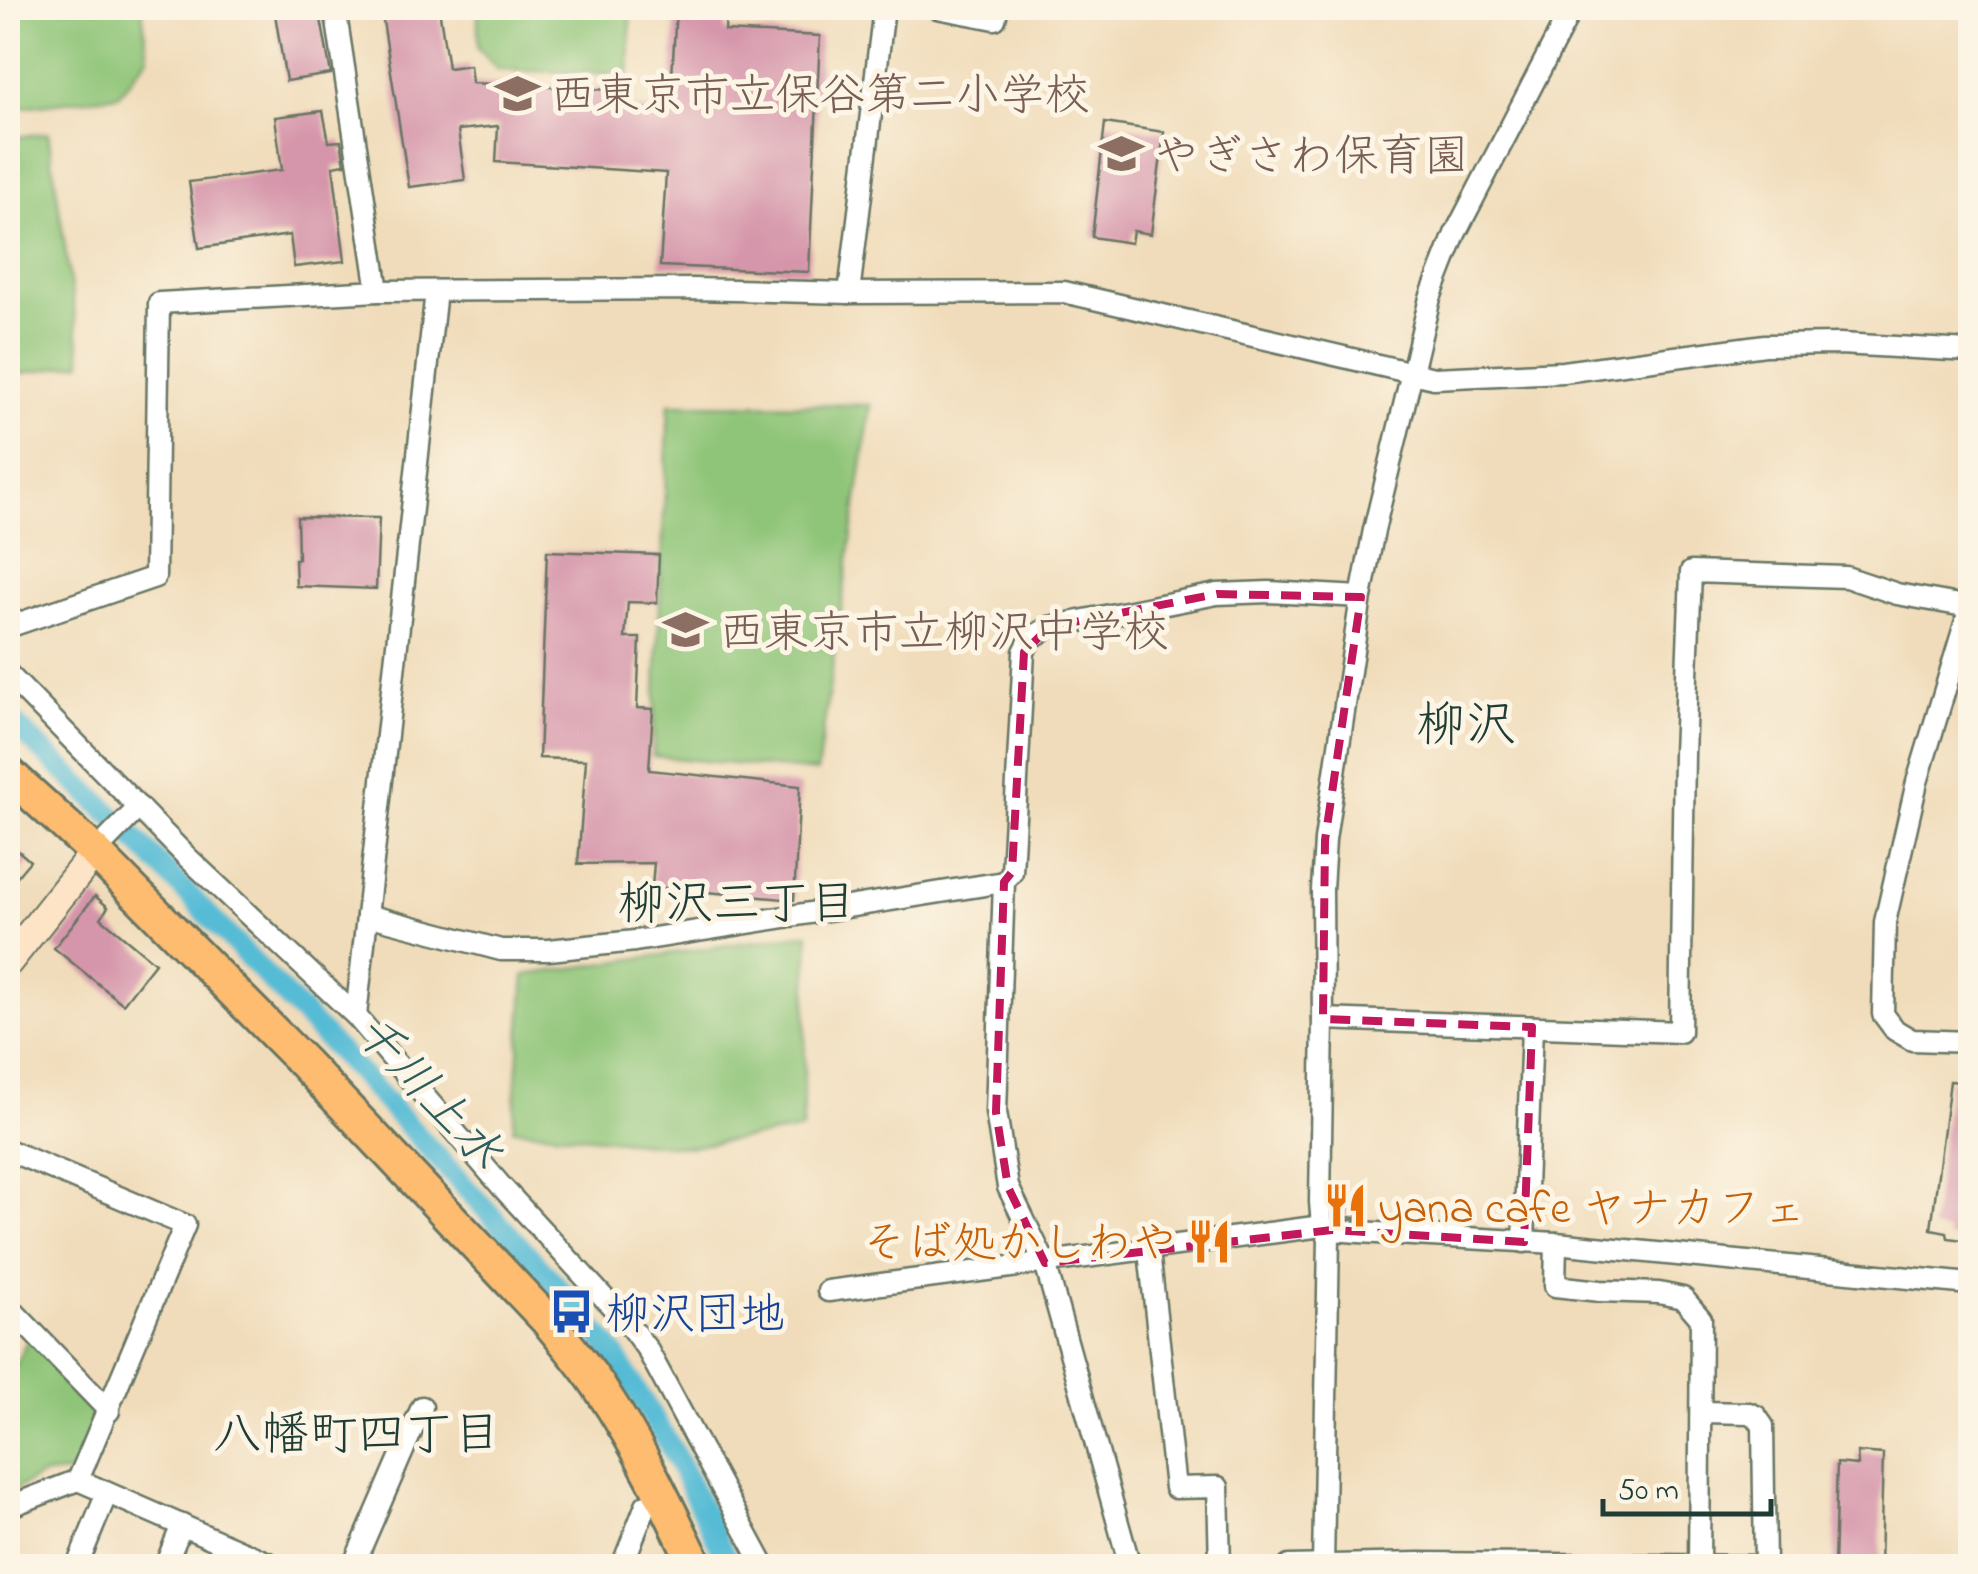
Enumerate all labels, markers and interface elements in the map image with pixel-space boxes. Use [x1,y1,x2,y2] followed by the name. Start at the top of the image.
[550,65,1090,131] place label: 西東京市立保谷第二小学校
[493,69,541,117] school or university icon: 西東京市立保谷第二小学校
[1154,126,1469,192] place label: やぎさわ保育園
[1097,130,1145,178] school or university icon: やぎさわ保育園
[719,602,1169,668] place label: 西東京市立柳沢中学校
[662,606,710,654] school or university icon: 西東京市立柳沢中学校
[1416,691,1516,764] district label: 柳沢
[617,871,857,941] district label: 柳沢三丁目
[335,999,517,1187] water label: 千川上水
[1378,1178,1807,1244] place label: yana cafe ヤナカフェ
[1321,1182,1369,1230] restaurant icon: yana cafe ヤナカフェ
[862,1213,1177,1279] place label: そば処かしわや
[1186,1217,1234,1265] restaurant icon: そば処かしわや
[605,1284,785,1350] place label: 柳沢団地
[548,1288,596,1336] bus stop icon: 柳沢団地
[213,1402,501,1472] district label: 八幡町四丁目
[1603,1454,1770,1516] scale bar
[1618,1470,1679,1514] text: 50 m

